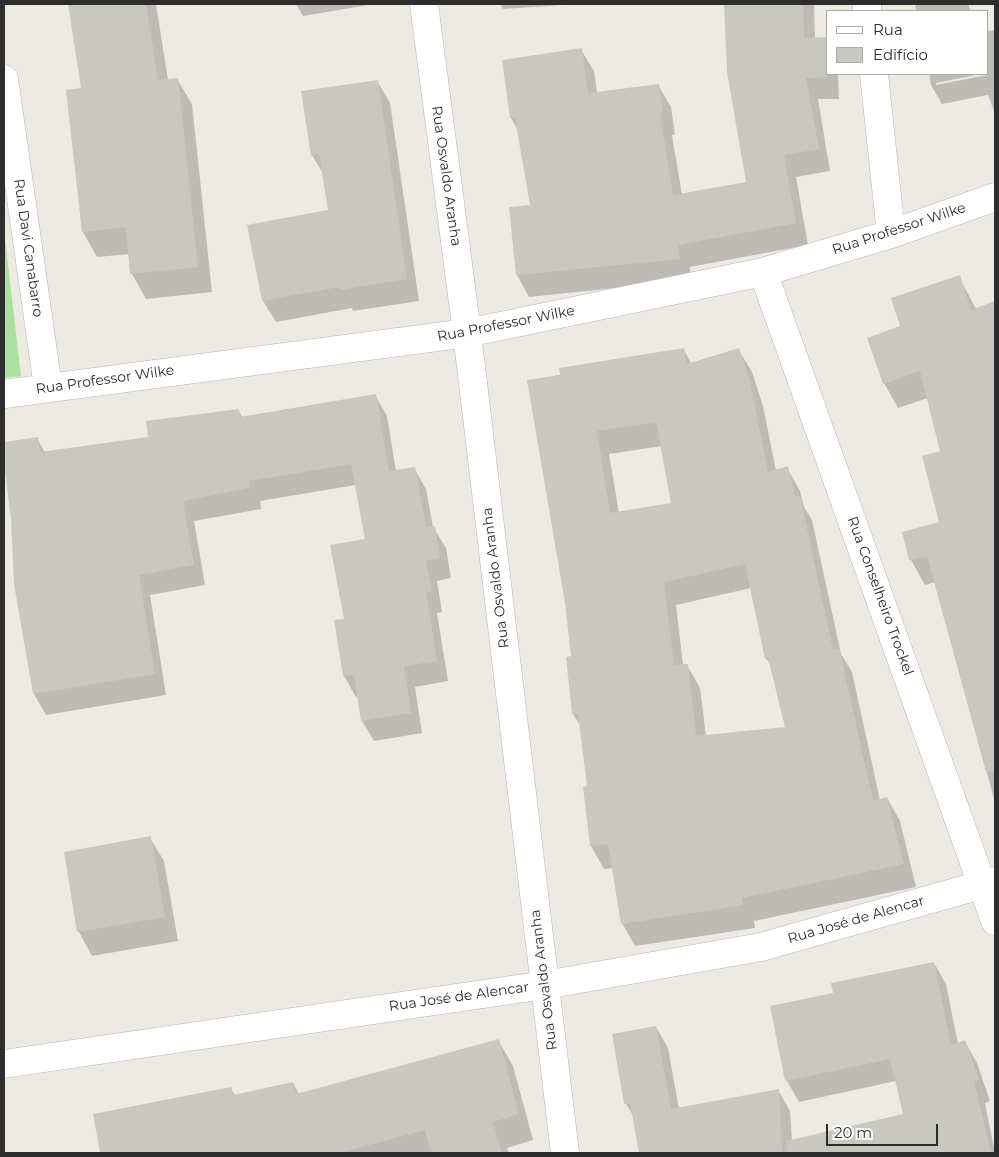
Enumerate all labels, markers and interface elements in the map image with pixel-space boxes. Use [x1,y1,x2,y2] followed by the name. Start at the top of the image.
[826,10,989,75] legend
[873,20,903,39] text: Rua
[873,45,928,64] text: Edifício
[428,105,464,247] street label: Rua Osvaldo Aranha
[10,178,46,318] street label: Rua Davi Canabarro
[830,199,968,259] street label: Rua Professor Wilke
[436,302,576,346] street label: Rua Professor Wilke
[35,362,175,398] street label: Rua Professor Wilke
[479,507,513,649] street label: Rua Osvaldo Aranha
[843,514,917,678] street label: Rua Conselheiro Trockel
[786,892,926,948] street label: Rua José de Alencar
[527,909,561,1051] street label: Rua Osvaldo Aranha
[388,979,530,1015] street label: Rua José de Alencar
[829,1114,942,1146] scale bar
[834,1123,872,1142] text: 20 m

